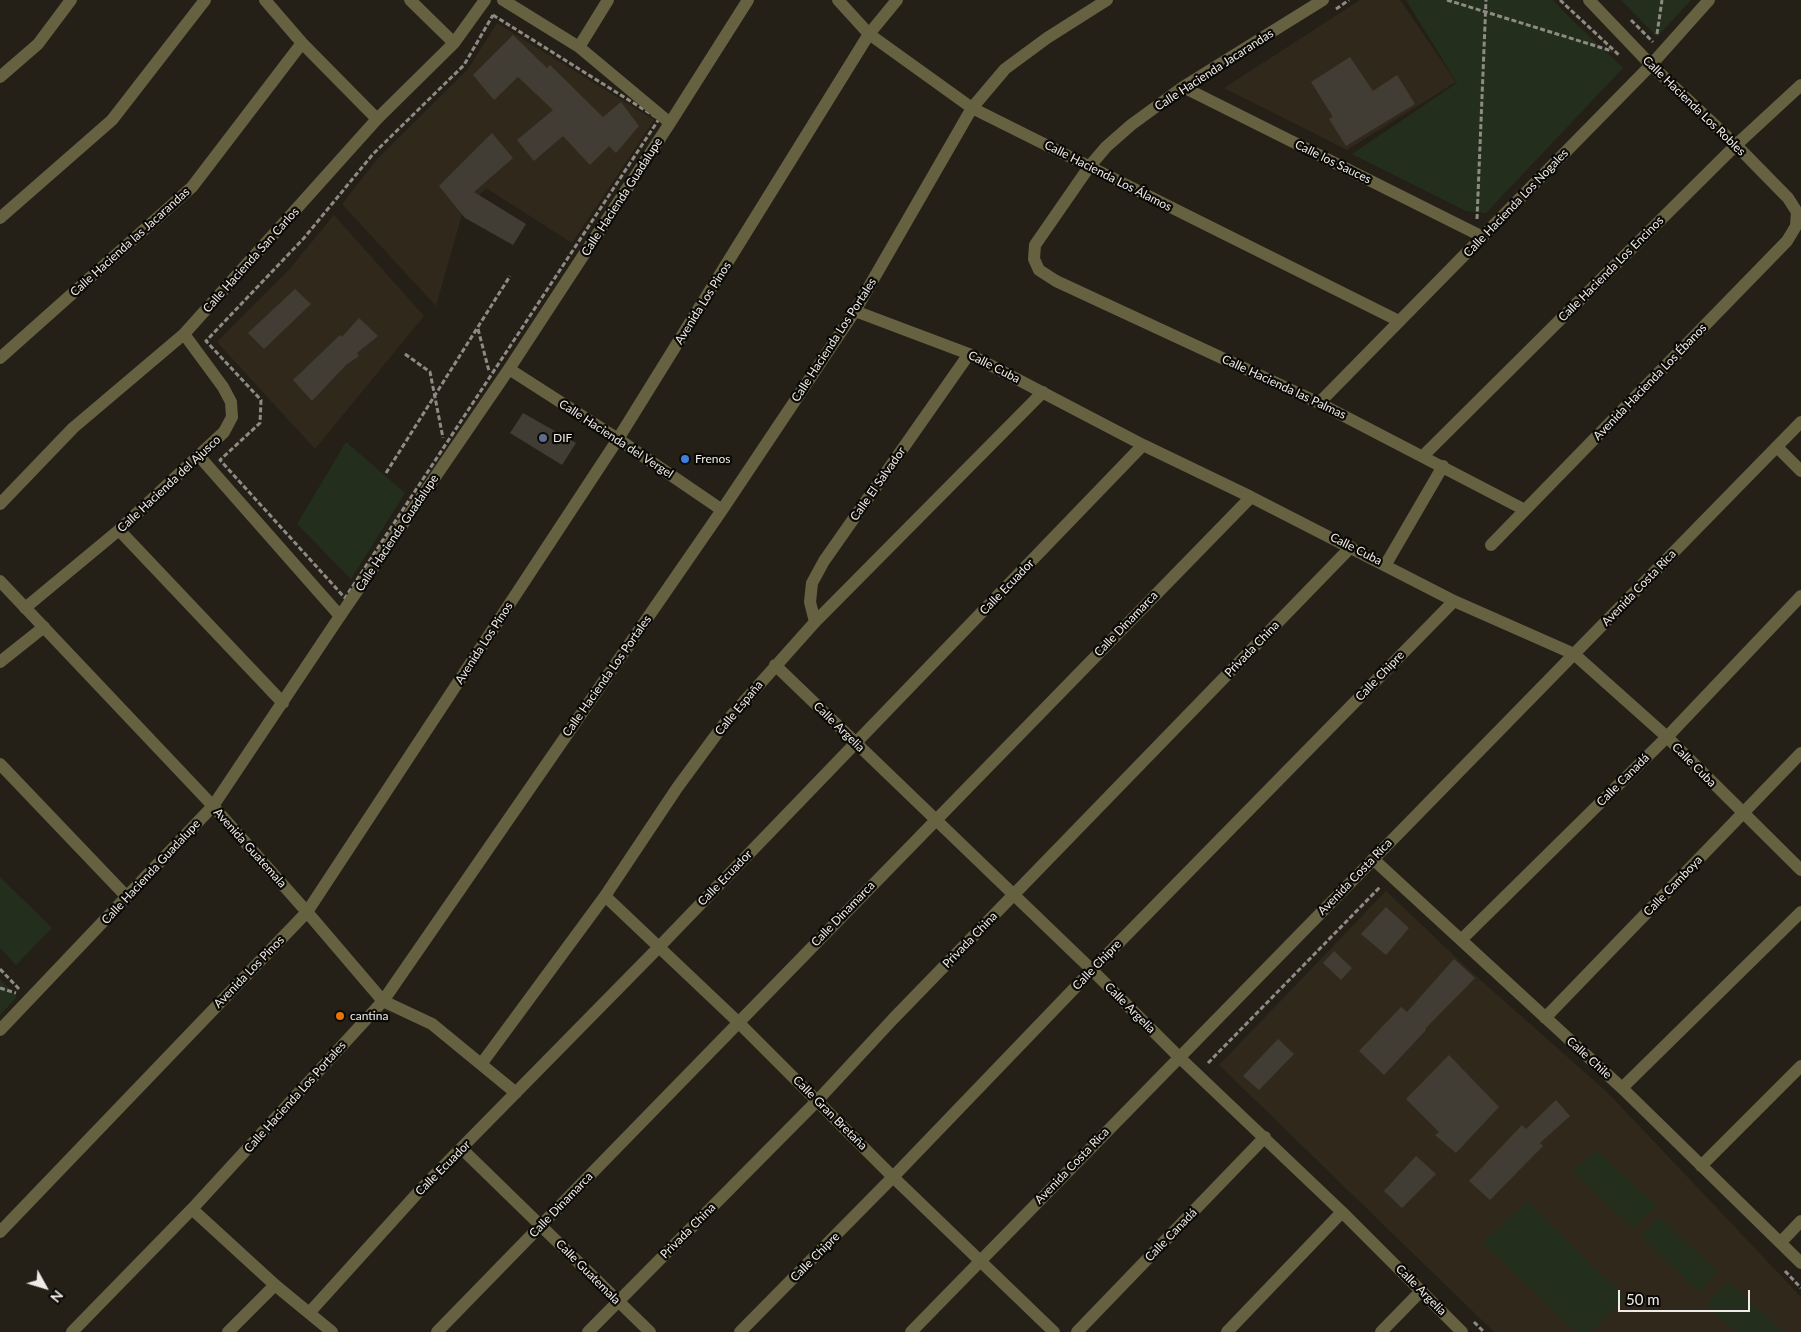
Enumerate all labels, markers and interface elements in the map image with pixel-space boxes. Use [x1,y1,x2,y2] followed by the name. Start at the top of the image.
[1152,26,1276,114] street label: Calle Hacienda Jacarandas
[1640,53,1748,159] street label: Calle Hacienda Los Robles
[578,135,666,259] street label: Calle Hacienda Guadalupe
[1292,137,1374,187] street label: Calle los Sauces
[1042,138,1174,214] street label: Calle Hacienda Los Álamos
[1461,146,1571,260] street label: Calle Hacienda Los Nogales
[67,185,193,299] street label: Calle Hacienda las Jacarandas
[200,204,302,316] street label: Calle Hacienda San Carlos
[1555,213,1667,325] street label: Calle Hacienda Los Encinos
[672,259,734,347] street label: Avenida Los Pinos
[789,275,879,405] street label: Calle Hacienda Los Portales
[1590,321,1710,443] street label: Avenida Hacienda Los Ébanos
[966,348,1022,386] street label: Calle Cuba
[1220,352,1348,422] street label: Calle Hacienda las Palmas
[556,397,676,481] street label: Calle Hacienda del Vergel
[553,431,572,445] place label: DIF
[114,432,224,536] street label: Calle Hacienda del Ajusco
[537,432,549,444] marker: DIF
[847,444,909,524] street label: Calle El Salvador
[695,452,730,466] place label: Frenos
[679,453,691,465] marker: Frenos
[352,472,442,594] street label: Calle Hacienda Guadalupe
[1328,530,1384,568] street label: Calle Cuba
[1599,547,1679,629] street label: Avenida Costa Rica
[977,556,1037,618] street label: Calle Ecuador
[1091,588,1161,660] street label: Calle Dinamarca
[452,599,516,687] street label: Avenida Los Pinos
[560,613,654,739] street label: Calle Hacienda Los Portales
[1222,618,1282,680] street label: Privada China
[1353,648,1407,704] street label: Calle Chipre
[712,678,766,738] street label: Calle España
[810,699,868,755] street label: Calle Argelia
[1669,740,1719,790] street label: Calle Cuba
[1594,751,1652,809] street label: Calle Canadá
[211,805,289,891] street label: Avenida Guatemala
[99,817,203,927] street label: Calle Hacienda Guadalupe
[1315,836,1395,918] street label: Avenida Costa Rica
[695,847,755,909] street label: Calle Ecuador
[1641,853,1705,919] street label: Calle Camboya
[808,878,878,950] street label: Calle Dinamarca
[940,909,1000,971] street label: Privada China
[211,933,287,1011] street label: Avenida Los Pinos
[1070,937,1124,993] street label: Calle Chipre
[1102,980,1158,1036] street label: Calle Argelia
[350,1009,388,1023] place label: cantina
[334,1010,346,1022] marker: cantina
[1563,1034,1615,1082] street label: Calle Chile
[241,1038,349,1156] street label: Calle Hacienda Los Portales
[790,1073,870,1153] street label: Calle Gran Bretaña
[1032,1125,1112,1207] street label: Avenida Costa Rica
[412,1137,474,1199] street label: Calle Ecuador
[526,1169,596,1241] street label: Calle Dinamarca
[657,1200,719,1262] street label: Privada China
[1142,1205,1200,1265] street label: Calle Canadá
[787,1229,843,1285] street label: Calle Chipre
[553,1237,623,1307] street label: Calle Guatemala
[20,1262,70,1312] north arrow
[1393,1262,1449,1318] street label: Calle Argelia
[1621,1280,1754,1312] scale bar
[47,1287,67,1306] text: N
[1626,1290,1660,1308] text: 50 m

